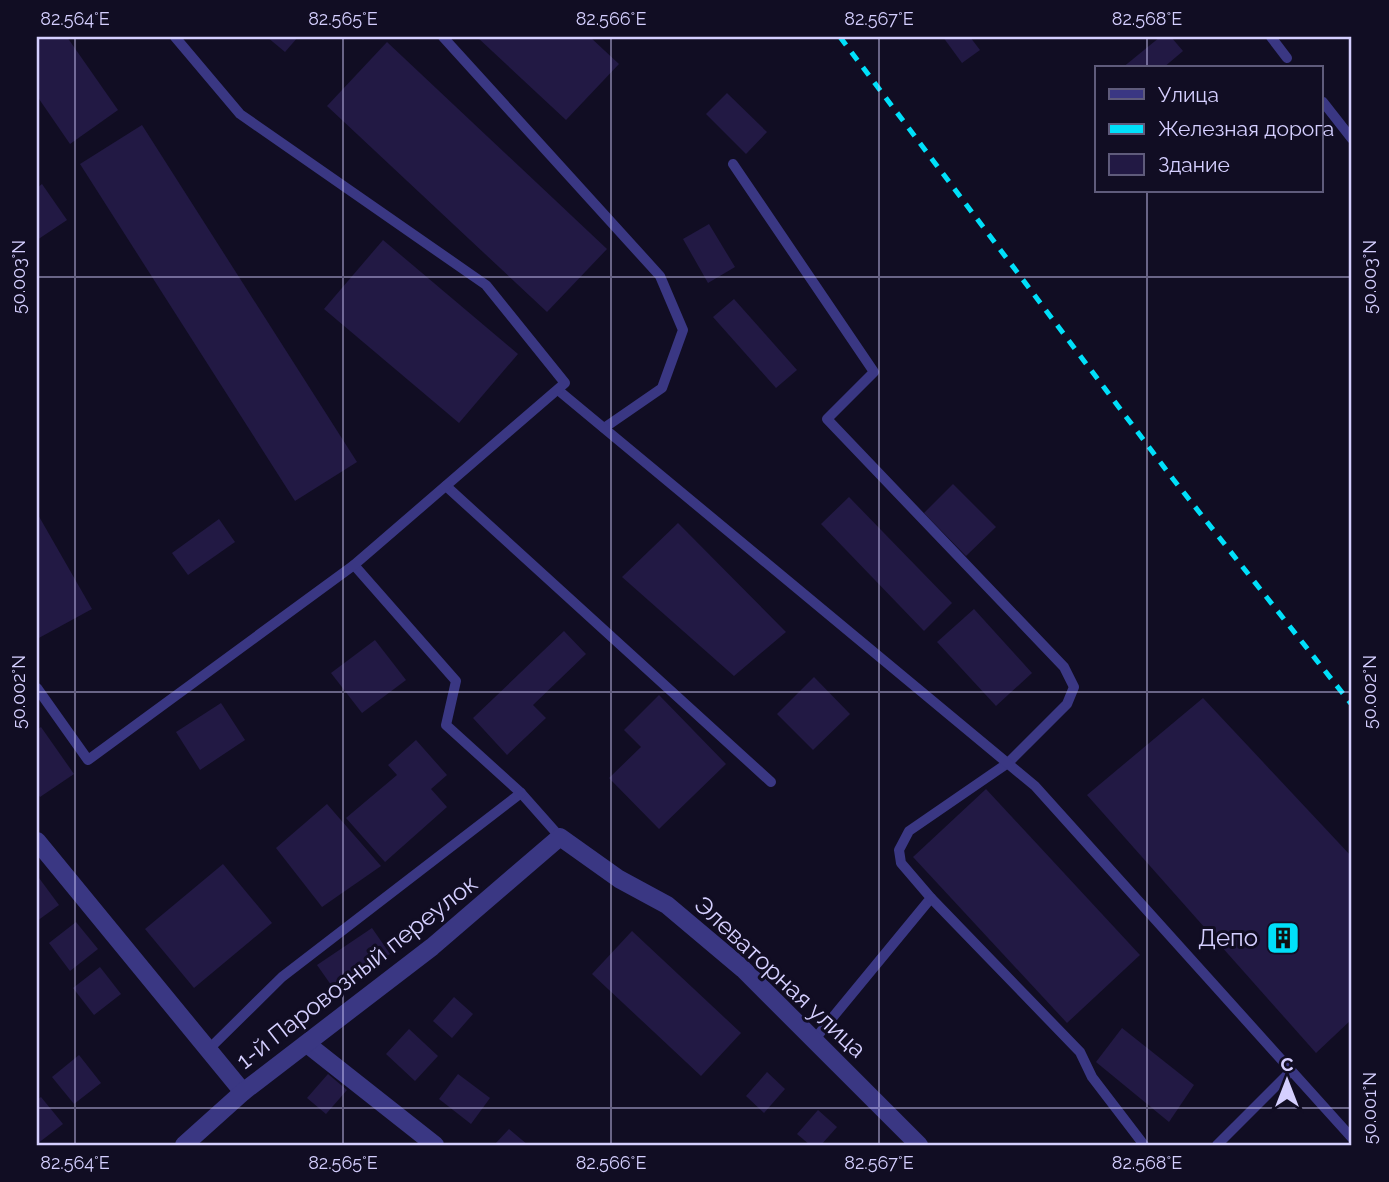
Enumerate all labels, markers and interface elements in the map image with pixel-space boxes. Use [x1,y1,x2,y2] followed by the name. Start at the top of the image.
[40,8,110,29] text: 82.564°E
[308,8,378,29] text: 82.565°E
[576,8,646,29] text: 82.566°E
[844,8,914,29] text: 82.567°E
[1112,8,1182,29] text: 82.568°E
[1095,66,1322,192] legend
[1158,82,1219,107] text: Улица
[1158,116,1334,141] text: Железная дорога
[1158,152,1230,177] text: Здание
[8,240,29,314] text: 50.003°N
[1359,240,1380,314] text: 50.003°N
[8,655,29,729] text: 50.002°N
[1359,655,1380,729] text: 50.002°N
[230,868,483,1075] street label: 1-й Паровозный переулок
[689,890,872,1064] street label: Элеваторная улица
[1264,919,1302,957] building icon: Депо
[1198,923,1258,952] place label: Депо
[1252,1046,1322,1116] north arrow
[1280,1053,1294,1075] text: С
[1359,1072,1380,1144] text: 50.001°N
[40,1152,110,1173] text: 82.564°E
[308,1152,378,1173] text: 82.565°E
[576,1152,646,1173] text: 82.566°E
[844,1152,914,1173] text: 82.567°E
[1112,1152,1182,1173] text: 82.568°E

